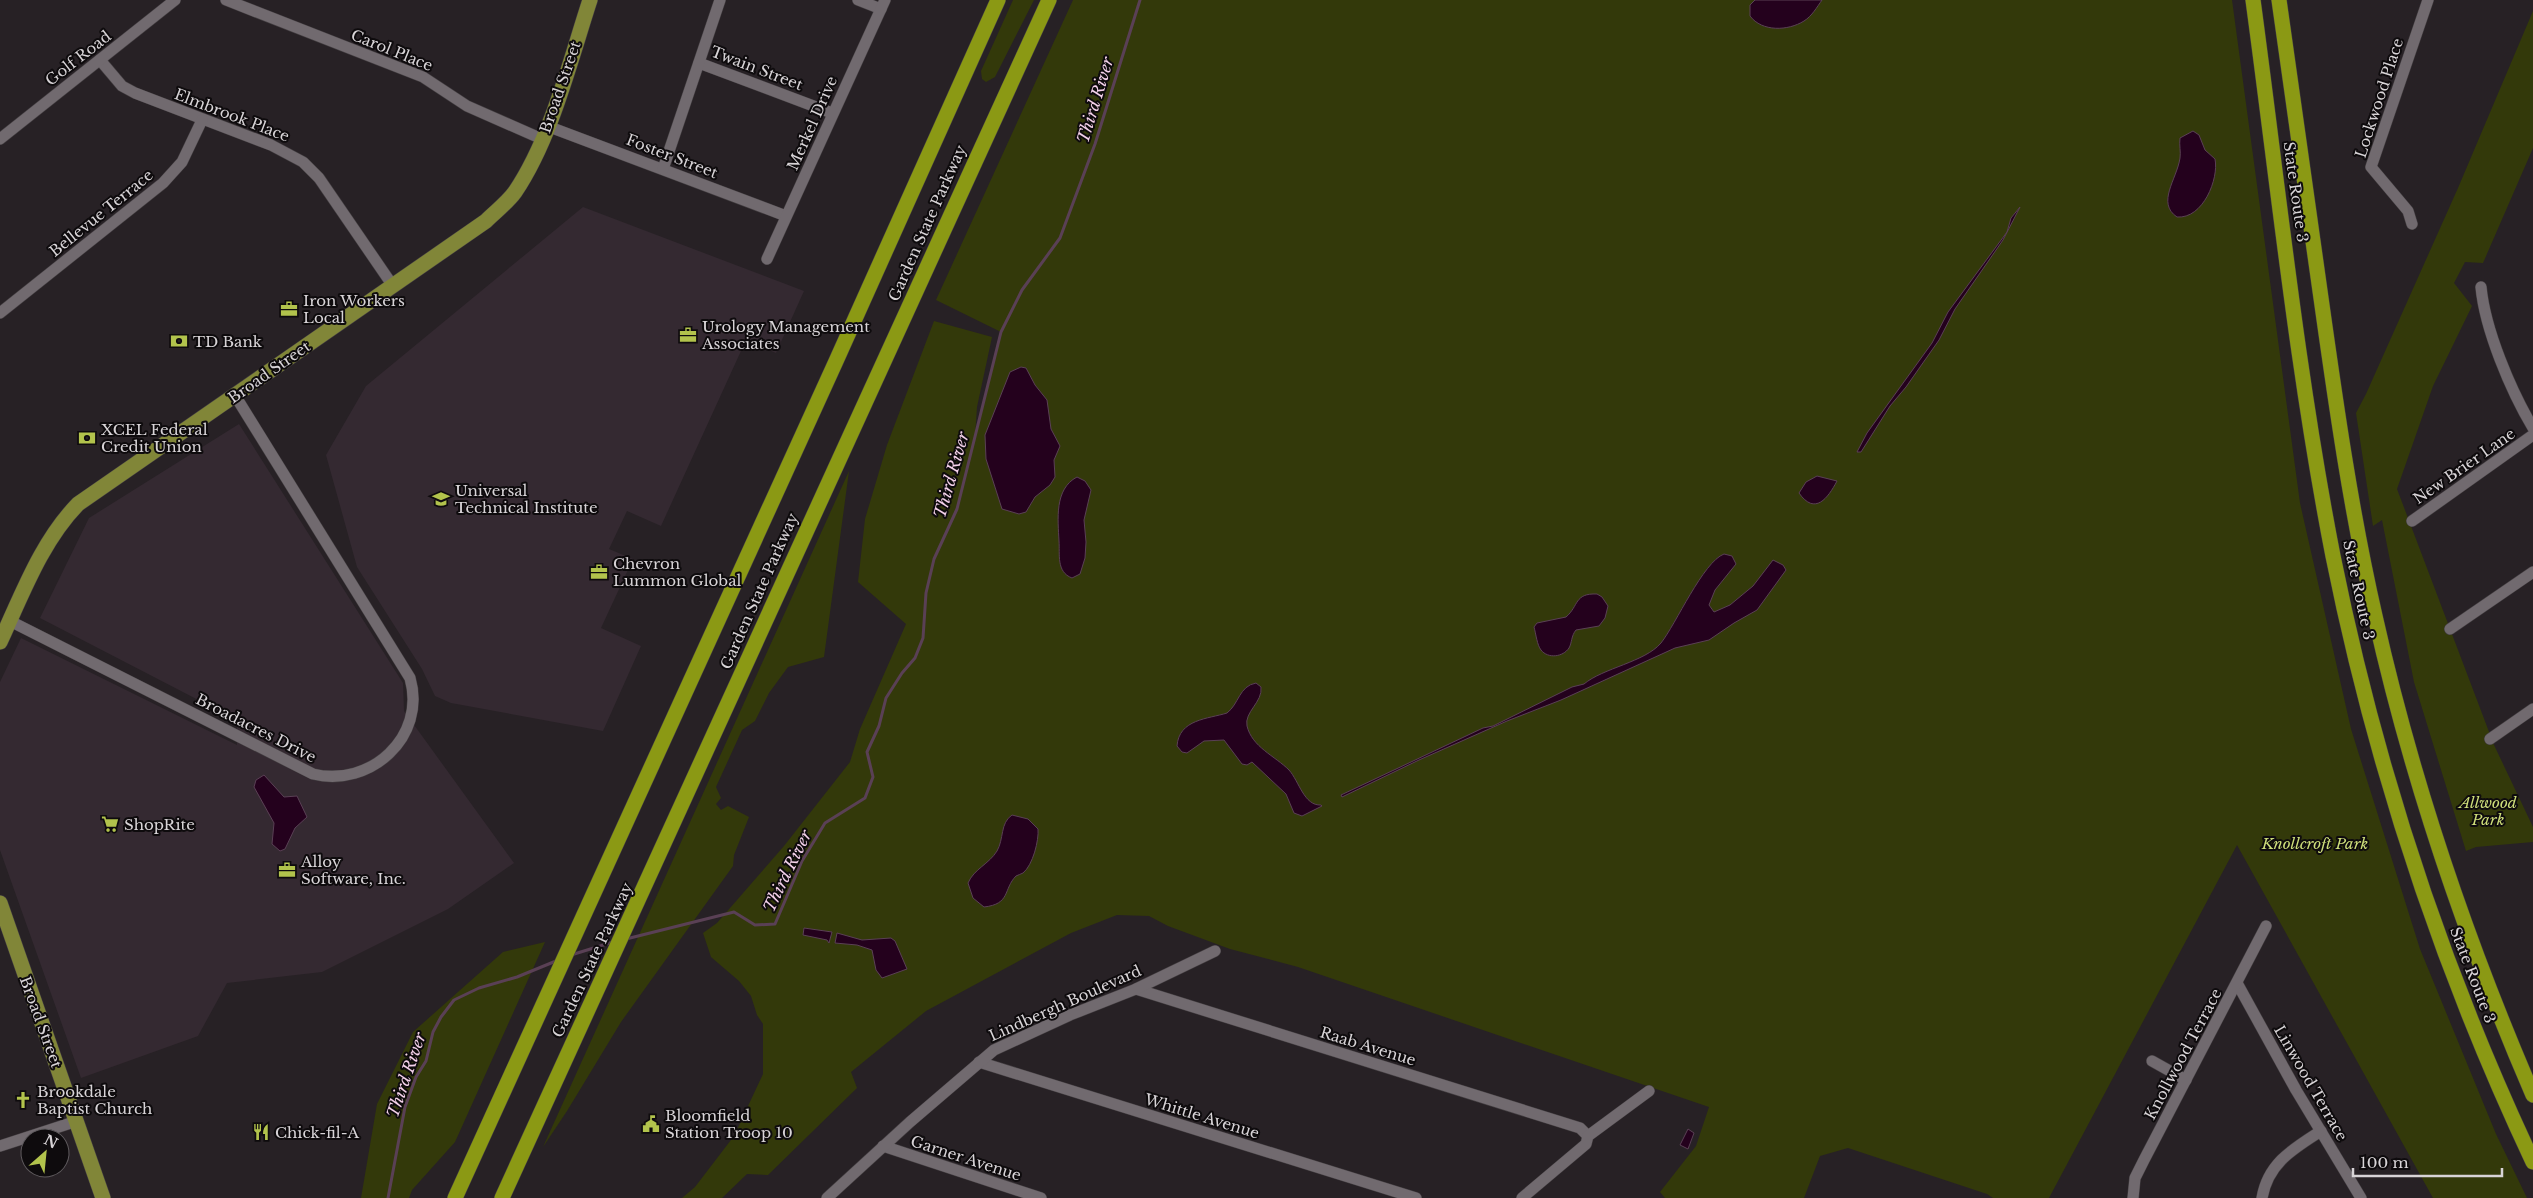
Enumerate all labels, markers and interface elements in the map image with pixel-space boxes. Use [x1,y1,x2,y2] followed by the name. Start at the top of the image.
[348,25,436,75] street label: Carol Place
[41,26,115,90] street label: Golf Road
[2351,36,2407,160] street label: Lockwood Place
[535,38,585,136] street label: Broad Street
[708,42,806,94] street label: Twain Street
[1072,54,1118,145] water label: Third River
[783,73,841,173] street label: Merkel Drive
[172,84,292,146] street label: Elmbrook Place
[624,130,721,182] street label: Foster Street
[2280,140,2312,244] street label: State Route 3
[884,142,970,304] street label: Garden State Parkway
[45,165,157,261] street label: Bellevue Terrace
[303,291,405,327] place label: Iron Workers Local
[279,299,299,319] office icon: Iron Workers Local
[701,317,870,353] place label: Urology Management Associates
[678,325,698,345] office icon: Urology Management Associates
[169,331,189,351] bank icon: TD Bank
[193,332,263,351] place label: TD Bank
[224,336,314,407] street label: Broad Street
[101,420,208,456] place label: XCEL Federal Credit Union
[2410,424,2518,508] street label: New Brier Lane
[77,428,97,448] bank icon: XCEL Federal Credit Union
[929,429,973,520] water label: Third River
[455,481,598,517] place label: Universal Technical Institute
[431,489,451,509] school or university icon: Universal Technical Institute
[716,510,802,672] street label: Garden State Parkway
[2339,538,2379,642] street label: State Route 3
[613,554,741,590] place label: Chevron Lummon Global
[589,562,609,582] office icon: Chevron Lummon Global
[193,689,319,767] street label: Broadacres Drive
[2457,793,2517,829] park label: Allwood Park
[100,814,120,834] supermarket icon: ShopRite
[124,815,195,834] place label: ShopRite
[759,826,816,915] water label: Third River
[2261,834,2368,853] park label: Knollcroft Park
[300,852,406,888] place label: Alloy Software, Inc.
[277,860,297,880] office icon: Alloy Software, Inc.
[548,879,636,1041] street label: Garden State Parkway
[2446,924,2500,1026] street label: State Route 3
[986,961,1144,1045] street label: Lindbergh Boulevard
[16,974,66,1071] street label: Broad Street
[2140,985,2226,1123] street label: Knollwood Terrace
[1318,1022,1418,1070] street label: Raab Avenue
[2270,1022,2352,1144] street label: Linwood Terrace
[382,1029,430,1120] water label: Third River
[37,1082,152,1118] place label: Brookdale Baptist Church
[1141,1089,1262,1142] street label: Whittle Avenue
[13,1090,33,1110] church icon: Brookdale Baptist Church
[665,1106,793,1142] place label: Bloomfield Station Troop 10
[641,1114,661,1134] public building icon: Bloomfield Station Troop 10
[251,1122,271,1142] restaurant icon: Chick-fil-A
[275,1123,359,1142] place label: Chick-fil-A
[20,1128,70,1178] north arrow
[41,1130,61,1152] text: N
[908,1131,1024,1185] street label: Garner Avenue
[2353,1146,2502,1178] scale bar
[2360,1153,2409,1172] text: 100 m

